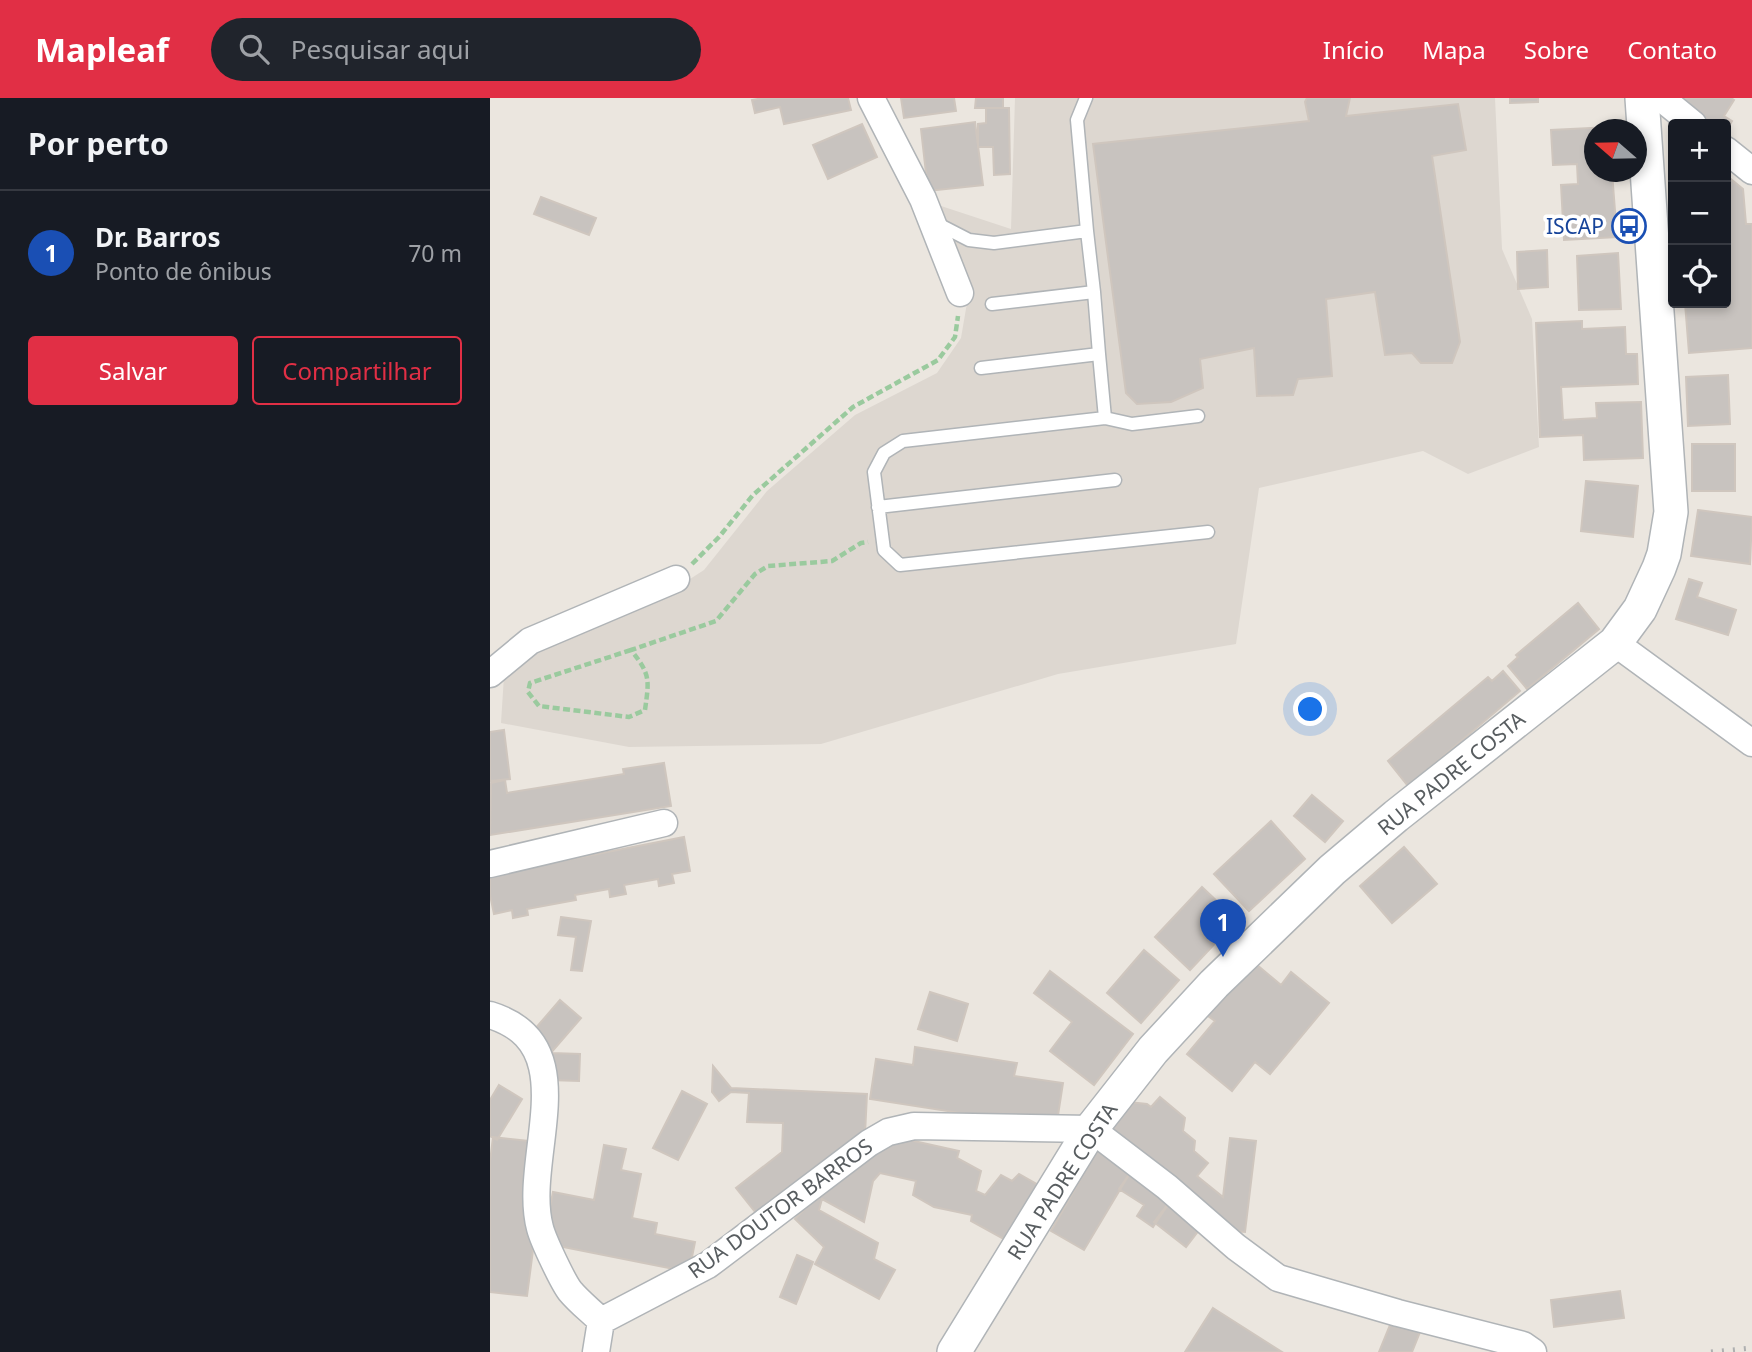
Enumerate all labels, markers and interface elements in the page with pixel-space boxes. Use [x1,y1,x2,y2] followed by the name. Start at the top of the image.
[211,18,701,81] search box
[35,27,169,72] text: Mapleaf
[235,30,273,68] icon: search
[291,31,470,67] text: Pesquisar aqui
[1323,33,1384,66] text: Início
[1422,33,1486,66] text: Mapa
[1524,33,1589,66] text: Sobre
[1627,33,1717,66] text: Contato
[1584,119,1647,182] north arrow
[1668,119,1731,308] map controls
[1668,119,1731,182] button: +
[28,123,169,164] text: Por perto
[1668,182,1731,245] button: −
[1610,207,1648,245] bus stop icon: ISCAP
[1546,212,1604,240] place label: ISCAP
[95,219,220,255] text: Dr. Barros
[44,237,58,269] text: 1
[408,237,462,269] text: 70 m
[1668,245,1731,308] button: locate
[95,255,272,287] text: Ponto de ônibus
[28,336,238,405] button: Salvar
[252,336,462,405] button: Compartilhar
[1293,692,1327,726] your location
[1371,704,1531,841] street label: RUA PADRE COSTA
[1200,899,1246,957] pin: 1
[1001,1097,1124,1265] street label: RUA PADRE COSTA
[682,1132,878,1284] street label: RUA DOUTOR BARROS

